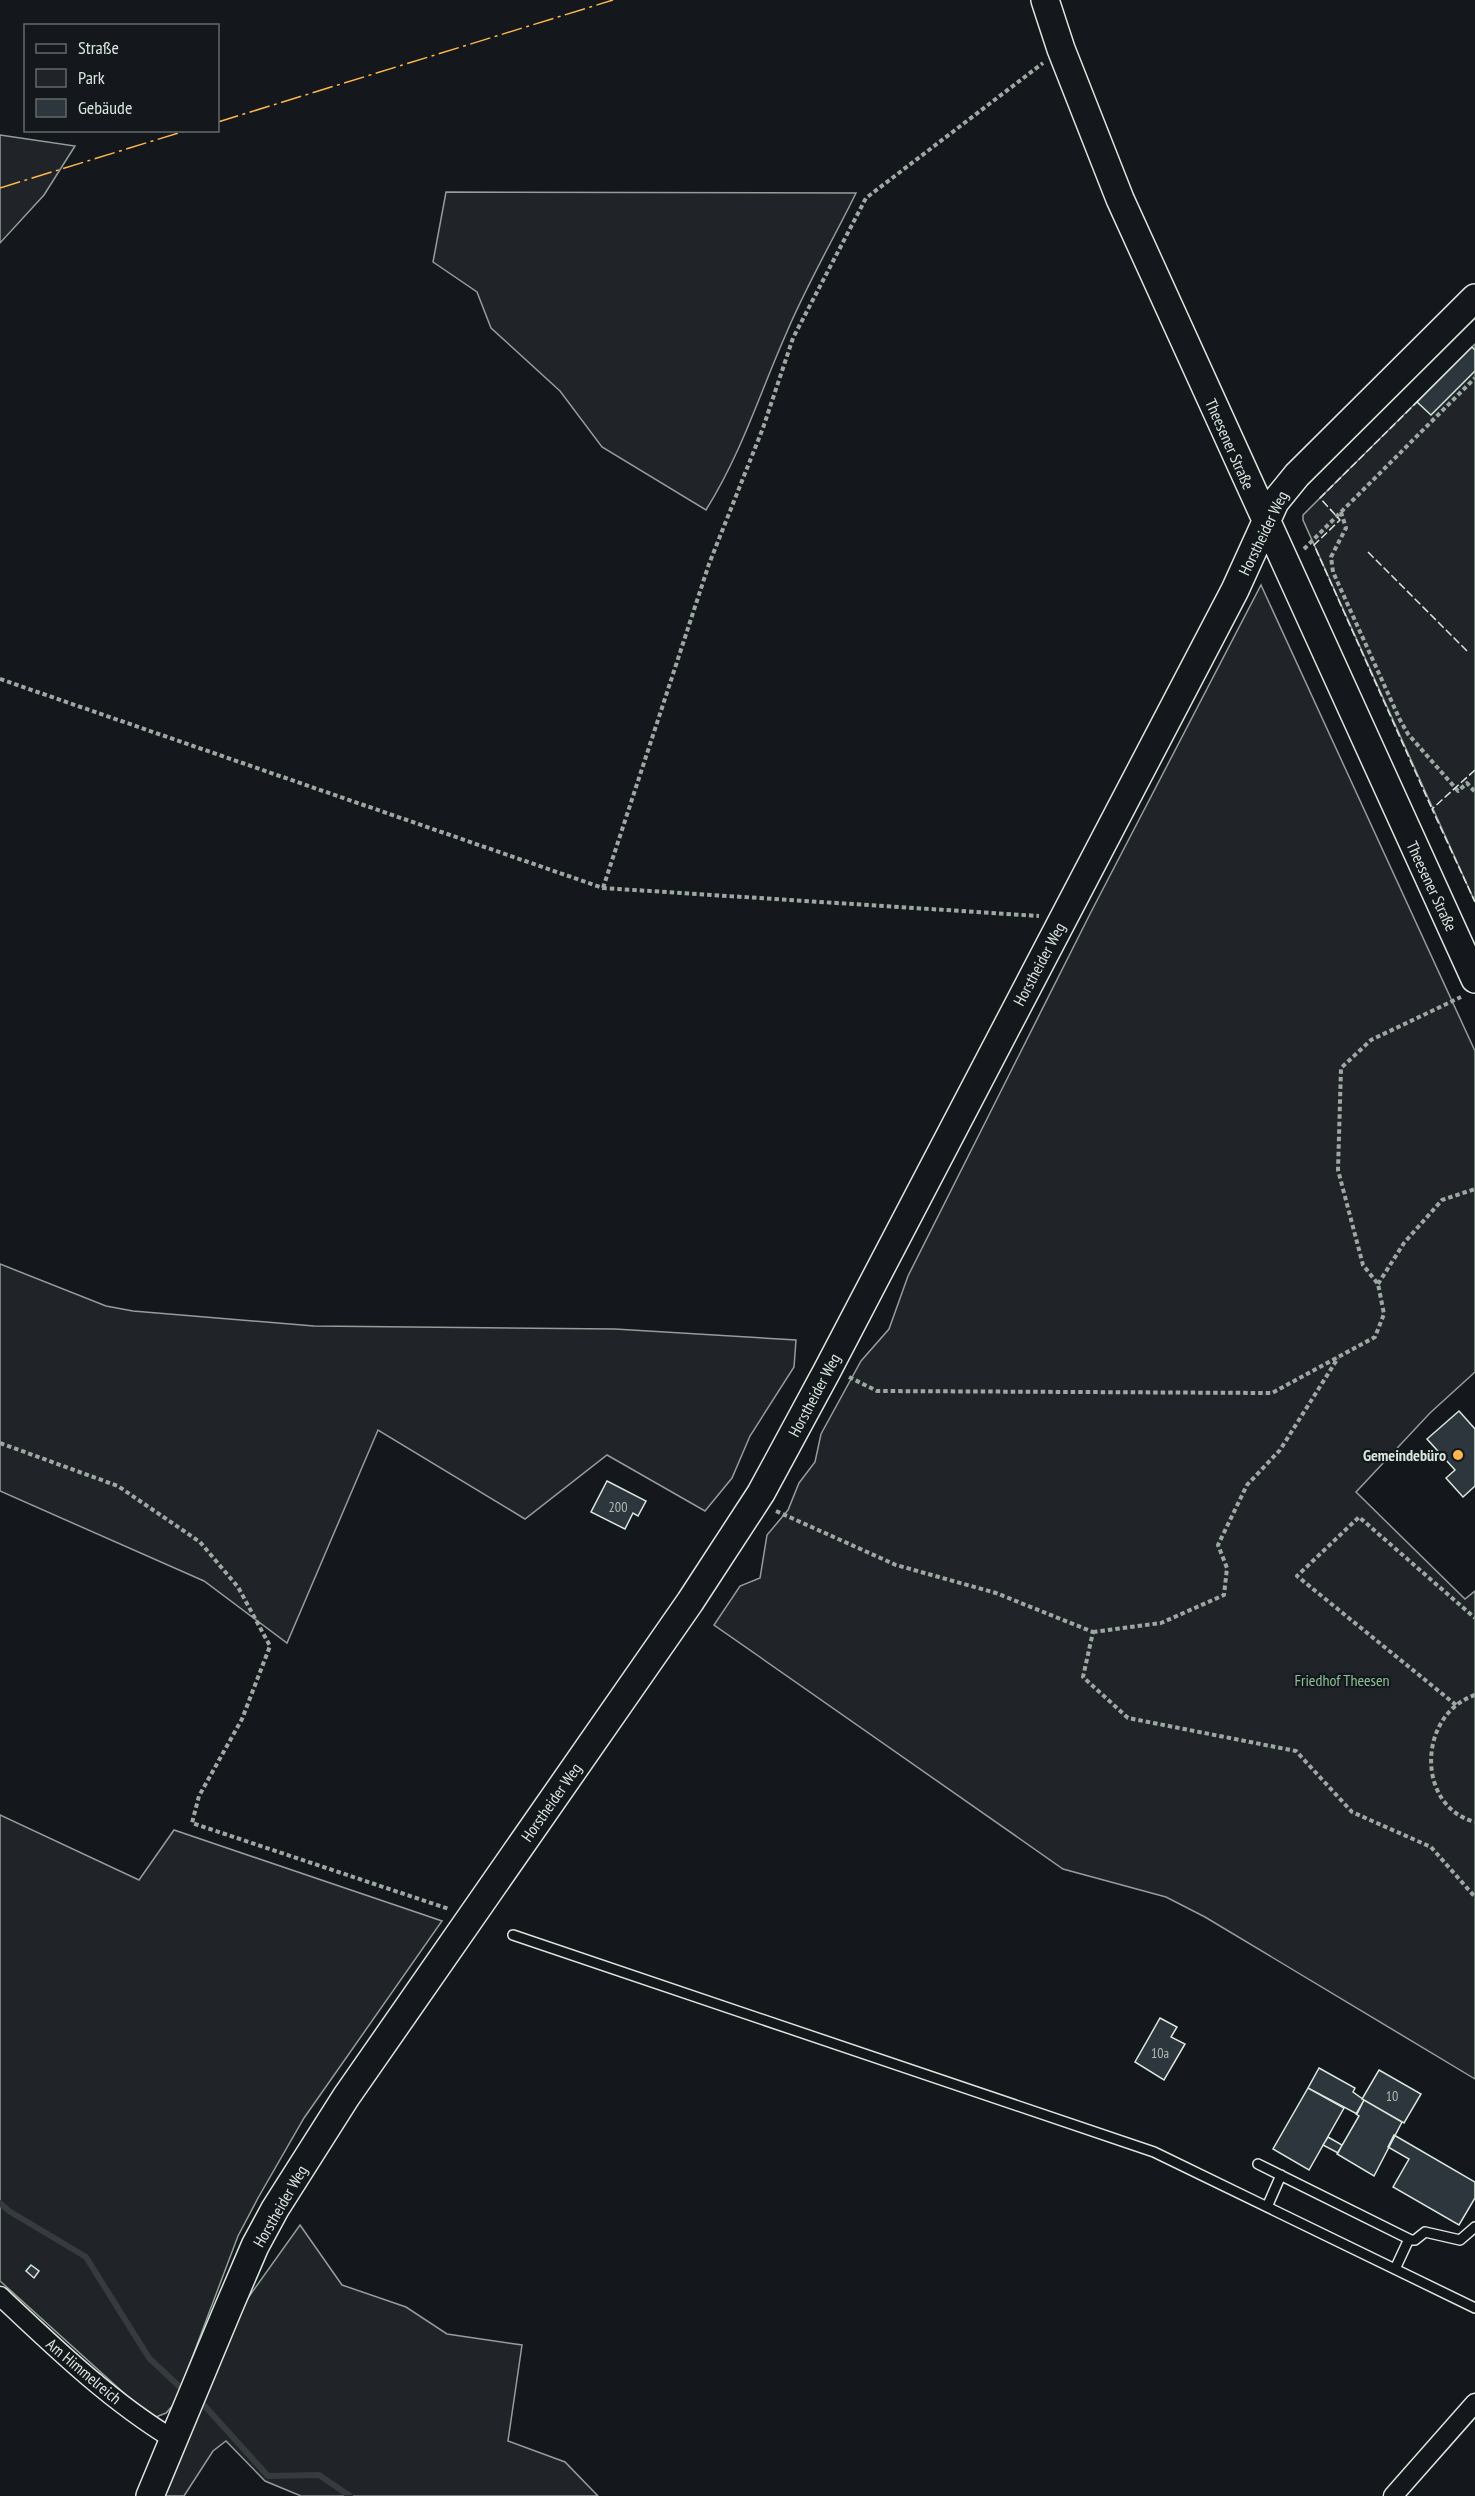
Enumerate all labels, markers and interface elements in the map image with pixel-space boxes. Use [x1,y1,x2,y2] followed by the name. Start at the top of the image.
[24,24,219,132] legend
[78,36,119,59] text: Straße
[78,66,105,89] text: Park
[78,96,132,119] text: Gebäude
[1201,396,1259,492] street label: Theesener Straße
[1234,488,1292,578] street label: Horstheider Weg
[1402,838,1462,934] street label: Theesener Straße
[1009,919,1069,1009] street label: Horstheider Weg
[784,1350,844,1440] street label: Horstheider Weg
[1363,1445,1446,1465] place label: Gemeindebüro
[1451,1448,1465,1462] marker: Gemeindebüro
[609,1498,627,1516] house number: 200
[1294,1670,1390,1690] park label: Friedhof Theesen
[517,1759,585,1845] street label: Horstheider Weg
[1151,2044,1169,2062] house number: 10a
[1386,2087,1398,2105] house number: 10
[248,2161,312,2251] street label: Horstheider Weg
[42,2334,126,2408] street label: Am Himmelreich

